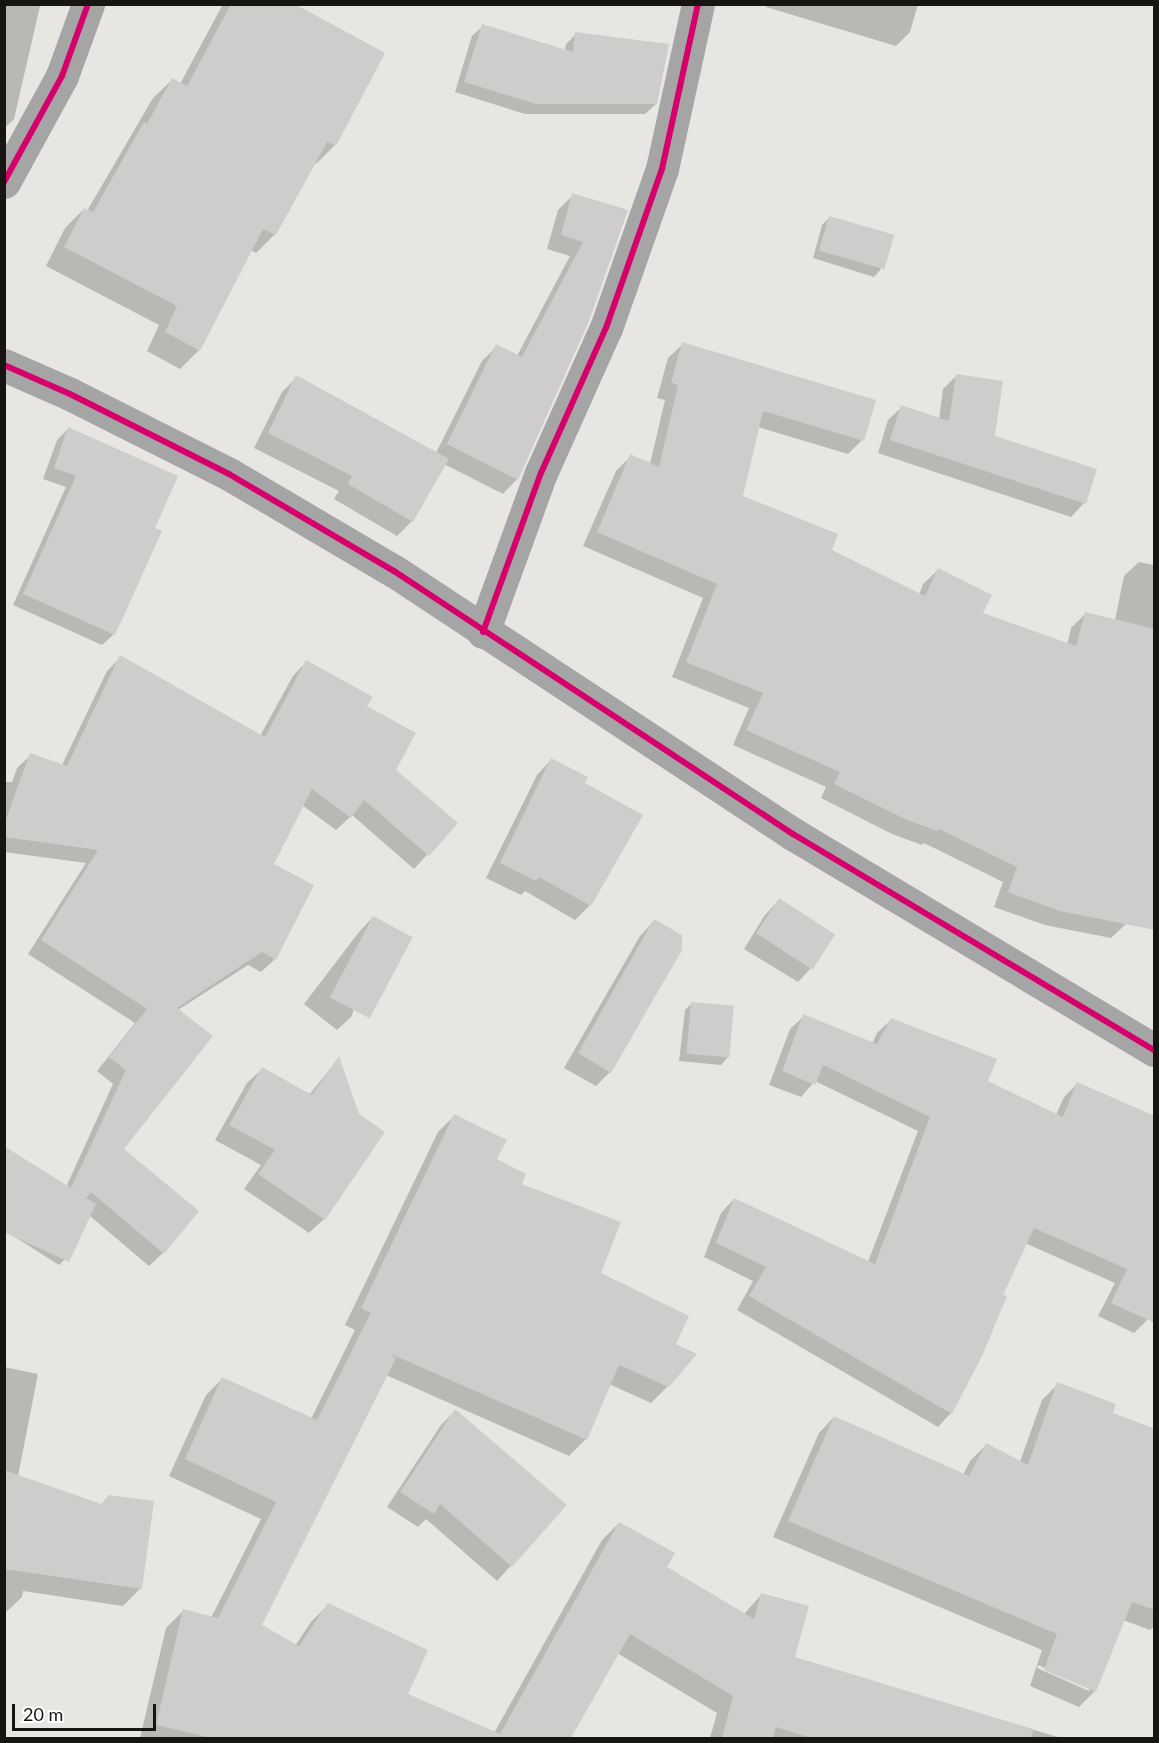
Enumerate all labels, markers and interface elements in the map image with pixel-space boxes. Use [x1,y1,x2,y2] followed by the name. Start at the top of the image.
[15,1692,159,1730] scale bar
[23,1703,63,1725] text: 20 m

